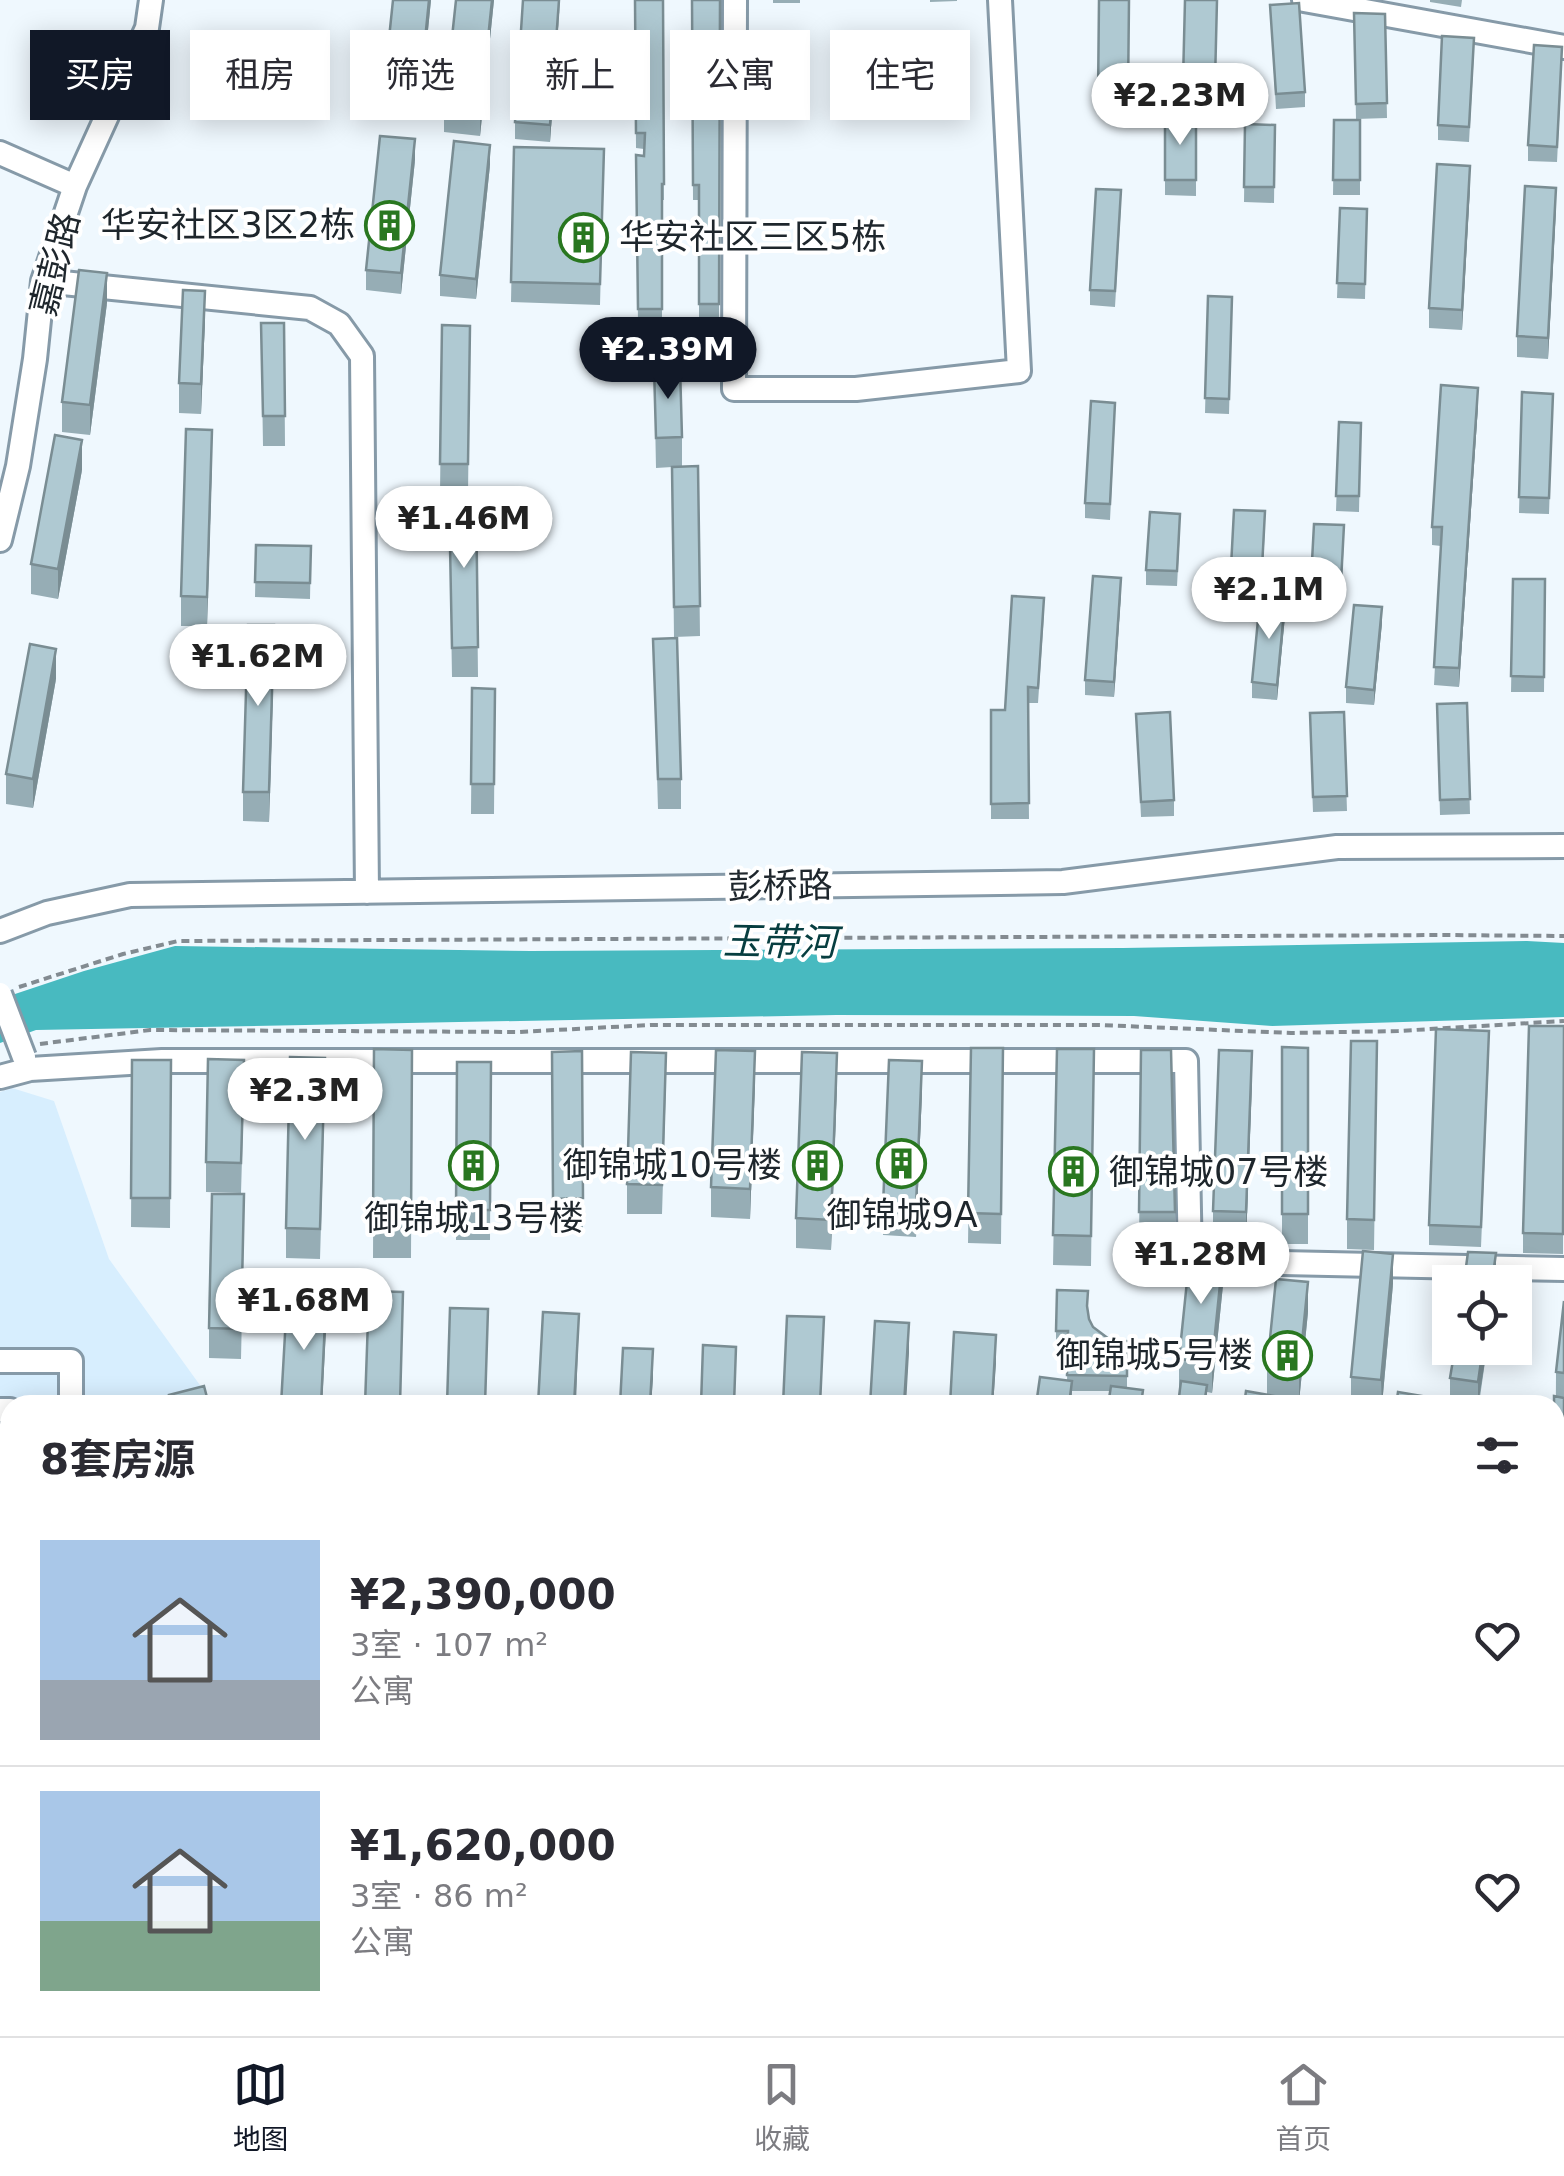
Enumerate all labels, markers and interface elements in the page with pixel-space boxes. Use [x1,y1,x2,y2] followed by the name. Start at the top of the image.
[30,30,170,120] chip: 买房
[190,30,330,120] chip: 租房
[350,30,490,120] chip: 筛选
[510,30,650,120] chip: 新上
[670,30,810,120] chip: 公寓
[830,30,970,120] chip: 住宅
[1099,63,1261,148] pin: ¥2.23M
[1113,76,1247,114] text: ¥2.23M
[364,199,416,251] building icon: 华安社区3区2栋
[100,205,355,245] place label: 华安社区3区2栋
[23,208,87,320] street label: 嘉彭路
[558,211,610,263] building icon: 华安社区三区5栋
[619,217,886,257] place label: 华安社区三区5栋
[587,317,749,402] pin: ¥2.39M
[601,330,735,368] text: ¥2.39M
[383,486,545,571] pin: ¥1.46M
[397,499,531,537] text: ¥1.46M
[1199,557,1339,642] pin: ¥2.1M
[1214,570,1324,608] text: ¥2.1M
[177,624,339,709] pin: ¥1.62M
[191,637,325,675] text: ¥1.62M
[727,865,833,907] street label: 彭桥路
[723,919,844,965] water label: 玉带河
[235,1058,375,1143] pin: ¥2.3M
[250,1071,360,1109] text: ¥2.3M
[876,1137,928,1189] building icon: 御锦城9A
[791,1139,843,1191] building icon: 御锦城10号楼
[448,1140,500,1192] building icon: 御锦城13号楼
[562,1145,782,1185] place label: 御锦城10号楼
[1048,1146,1100,1198] building icon: 御锦城07号楼
[1109,1152,1329,1192] place label: 御锦城07号楼
[826,1195,978,1235] place label: 御锦城9A
[364,1198,584,1238] place label: 御锦城13号楼
[1120,1222,1282,1307] pin: ¥1.28M
[1134,1235,1268,1273] text: ¥1.28M
[1432,1265,1532,1365] map controls
[1432,1265,1532,1365] button: locate
[223,1268,385,1353] pin: ¥1.68M
[237,1281,371,1319] text: ¥1.68M
[1262,1329,1314,1381] building icon: 御锦城5号楼
[1056,1335,1253,1375] place label: 御锦城5号楼
[1470,1428,1525,1483] icon: filters
[40,1435,195,1484] text: 8套房源
[350,1570,616,1619] text: ¥2,390,000
[120,1580,240,1700] icon: home
[1470,1613,1525,1668] icon: heart
[350,1626,548,1664] text: 3室 · 107 m²
[350,1672,414,1710] text: 公寓
[350,1821,616,1870] text: ¥1,620,000
[120,1831,240,1951] icon: home
[1470,1864,1525,1919] icon: heart
[350,1877,528,1915] text: 3室 · 86 m²
[350,1923,414,1961] text: 公寓
[233,2057,289,2157] tab: 地图
[754,2057,810,2157] tab: 收藏
[1275,2057,1331,2157] tab: 首页

